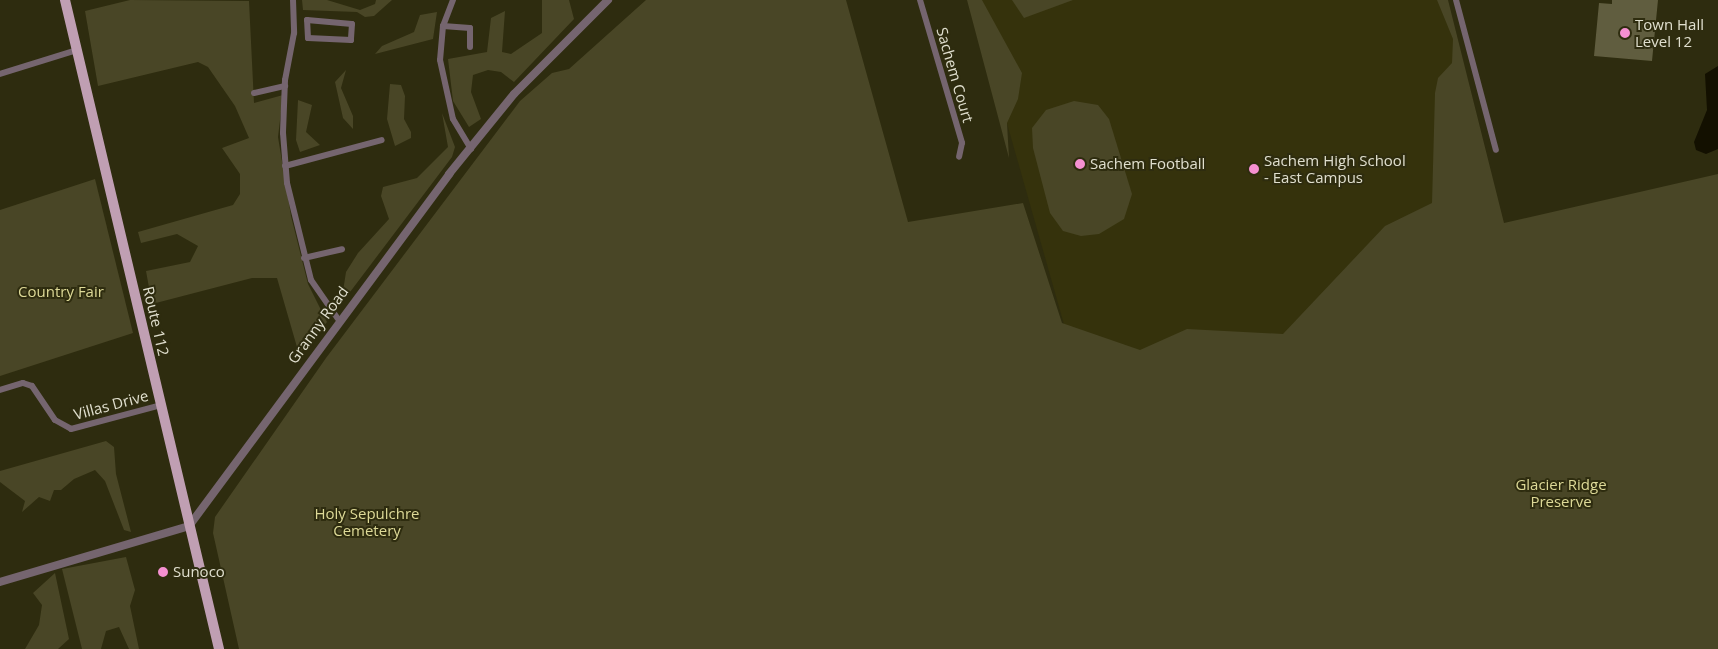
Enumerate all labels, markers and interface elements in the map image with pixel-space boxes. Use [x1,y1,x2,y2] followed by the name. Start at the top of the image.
[1635,15,1704,50] place label: Town Hall Level 12
[933,25,977,125] street label: Sachem Court
[1619,27,1631,39] marker: Town Hall Level 12
[1264,151,1406,186] place label: Sachem High School - East Campus
[1090,155,1205,173] place label: Sachem Football
[1074,158,1086,170] marker: Sachem Football
[1248,163,1260,175] marker: Sachem High School - East Campus
[18,283,104,301] park label: Country Fair
[284,283,352,367] street label: Granny Road
[139,284,173,358] street label: Route 112
[72,386,150,424] street label: Villas Drive
[1515,475,1607,510] park label: Glacier Ridge Preserve
[314,504,420,539] park label: Holy Sepulchre Cemetery
[173,563,225,581] place label: Sunoco
[157,566,169,578] marker: Sunoco

